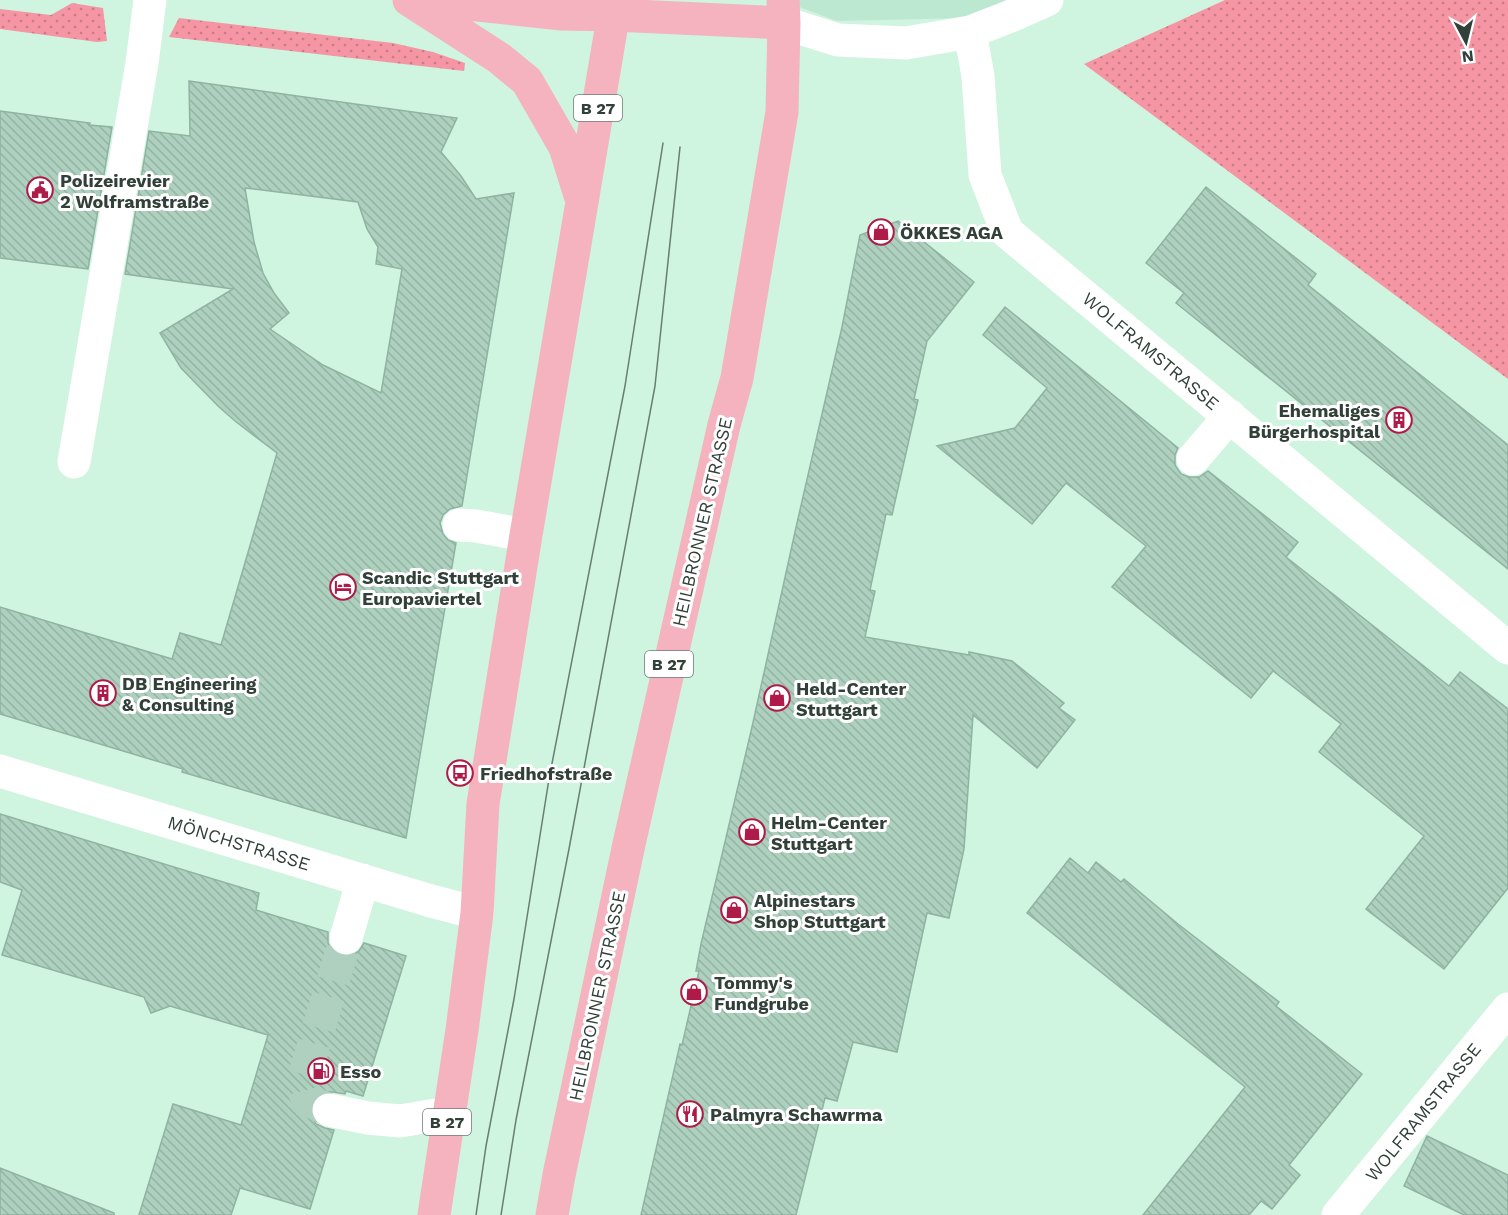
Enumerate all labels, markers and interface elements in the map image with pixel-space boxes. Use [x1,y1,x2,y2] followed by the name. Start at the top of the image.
[1436,12,1496,72] north arrow
[1461,46,1475,67] text: N
[574,95,622,121] road number: B 27
[60,170,209,212] place label: Polizeirevier 2 Wolframstraße
[25,175,55,205] public building icon: Polizeirevier 2 Wolframstraße
[866,217,896,247] shop icon: ÖKKES AGA
[900,222,1004,243] place label: ÖKKES AGA
[1078,288,1224,414] street label: WOLFRAMSTRASSE
[1248,400,1380,442] place label: Ehemaliges Bürgerhospital
[1384,405,1414,435] building icon: Ehemaliges Bürgerhospital
[668,415,736,629] street label: HEILBRONNER STRASSE
[362,567,519,609] place label: Scandic Stuttgart Europaviertel
[328,572,358,602] hotel icon: Scandic Stuttgart Europaviertel
[645,651,693,677] road number: B 27
[122,673,257,715] place label: DB Engineering & Consulting
[88,678,118,708] building icon: DB Engineering & Consulting
[796,678,906,720] place label: Held-Center Stuttgart
[762,683,792,713] shop icon: Held-Center Stuttgart
[445,758,475,788] bus stop icon: Friedhofstraße
[480,763,612,784] place label: Friedhofstraße
[165,811,313,875] street label: MÖNCHSTRASSE
[771,812,887,854] place label: Helm-Center Stuttgart
[737,817,767,847] shop icon: Helm-Center Stuttgart
[564,889,630,1103] street label: HEILBRONNER STRASSE
[754,890,886,932] place label: Alpinestars Shop Stuttgart
[719,895,749,925] shop icon: Alpinestars Shop Stuttgart
[714,972,809,1014] place label: Tommy's Fundgrube
[679,977,709,1007] shop icon: Tommy's Fundgrube
[1361,1039,1485,1185] street label: WOLFRAMSTRASSE
[306,1056,336,1086] fuel station icon: Esso
[340,1061,381,1082] place label: Esso
[675,1099,705,1129] restaurant icon: Palmyra Schawrma
[710,1104,883,1125] place label: Palmyra Schawrma
[423,1109,471,1135] road number: B 27

